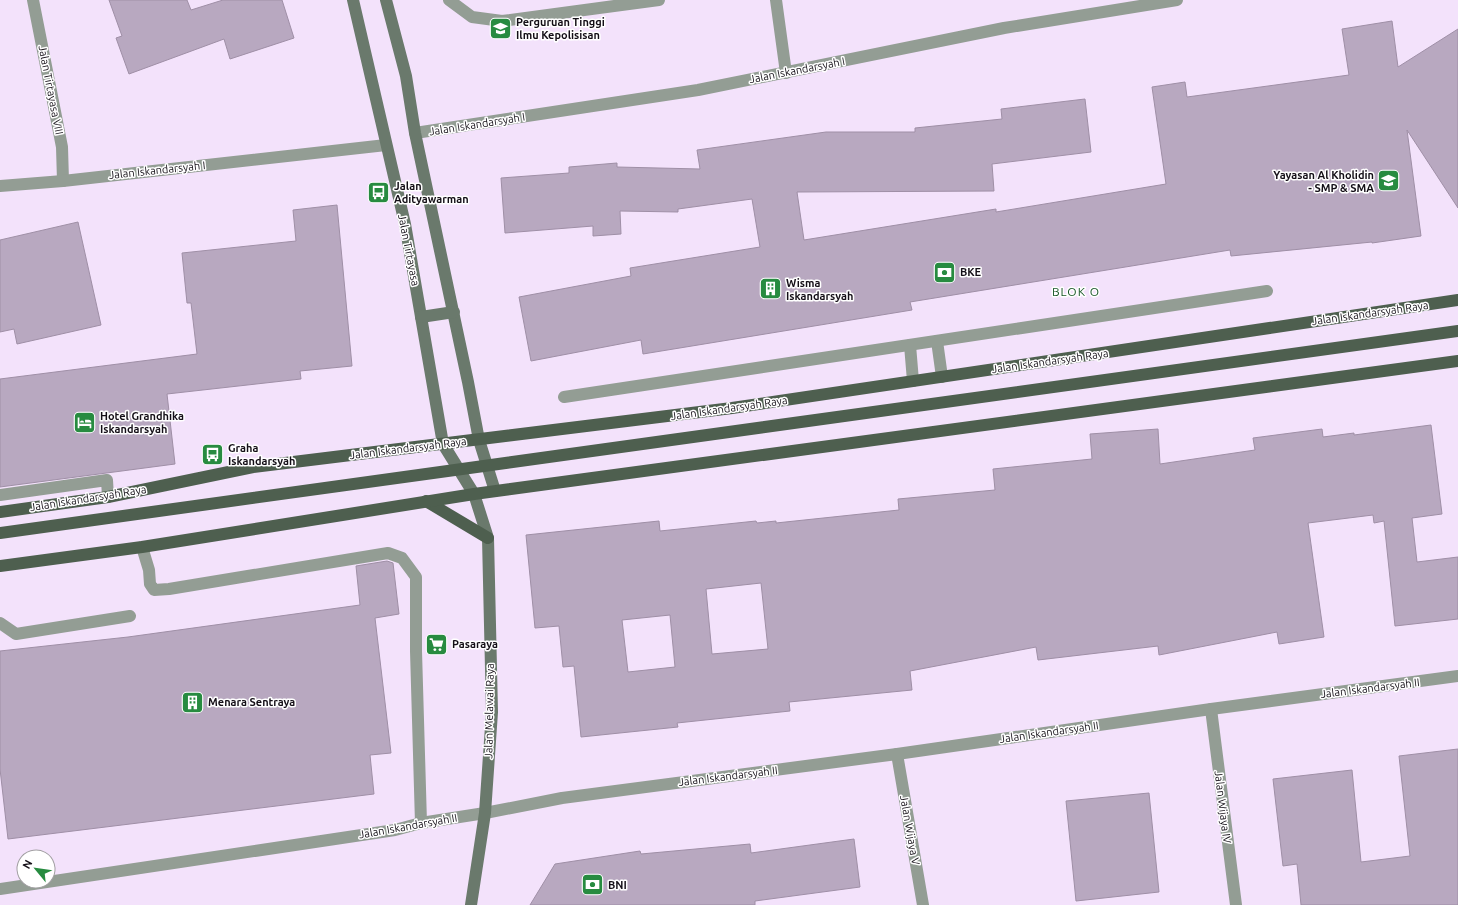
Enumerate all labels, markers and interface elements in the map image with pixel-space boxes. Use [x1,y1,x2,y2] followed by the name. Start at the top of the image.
[487,15,513,41] school or university icon: Perguruan Tinggi Ilmu Kepolisisan
[516,16,605,41] place label: Perguruan Tinggi Ilmu Kepolisisan
[36,44,66,136] street label: Jalan Tirtayasa VIII
[748,55,846,85] street label: Jalan Iskandarsyah I
[428,110,526,138] street label: Jalan Iskandarsyah I
[108,159,206,181] street label: Jalan Iskandarsyah I
[1376,168,1402,194] school or university icon: Yayasan Al Kholidin - SMP & SMA
[1273,169,1374,194] place label: Yayasan Al Kholidin - SMP & SMA
[366,179,392,205] bus stop icon: Jalan Adityawarman
[394,180,469,205] place label: Jalan Adityawarman
[396,213,422,287] street label: Jalan Tirtayasa
[932,259,958,285] bank icon: BKE
[960,266,982,278] place label: BKE
[758,276,784,302] building icon: Wisma Iskandarsyah
[786,277,853,302] place label: Wisma Iskandarsyah
[1052,285,1100,298] district label: BLOK O
[1311,299,1429,327] street label: Jalan Iskandarsyah Raya
[991,347,1109,375] street label: Jalan Iskandarsyah Raya
[670,394,788,422] street label: Jalan Iskandarsyah Raya
[72,409,98,435] hotel icon: Hotel Grandhika Iskandarsyah
[100,410,184,435] place label: Hotel Grandhika Iskandarsyah
[349,435,467,461] street label: Jalan Iskandarsyah Raya
[199,441,225,467] bus stop icon: Graha Iskandarsyah
[228,442,295,467] place label: Graha Iskandarsyah
[29,483,147,513] street label: Jalan Iskandarsyah Raya
[424,631,450,657] supermarket icon: Pasaraya
[452,638,498,650] place label: Pasaraya
[482,663,496,759] street label: Jalan Melawai Raya
[1320,676,1420,700] street label: Jalan Iskandarsyah II
[179,689,205,715] building icon: Menara Sentraya
[208,696,295,708] place label: Menara Sentraya
[999,719,1099,745] street label: Jalan Iskandarsyah II
[678,764,778,788] street label: Jalan Iskandarsyah II
[1213,770,1233,844] street label: Jalan Wijaya IV
[898,794,922,866] street label: Jalan Wijaya V
[358,811,458,841] street label: Jalan Iskandarsyah II
[16,849,56,889] north arrow
[20,858,34,871] text: N
[580,872,606,898] bank icon: BNI
[608,879,627,891] place label: BNI

